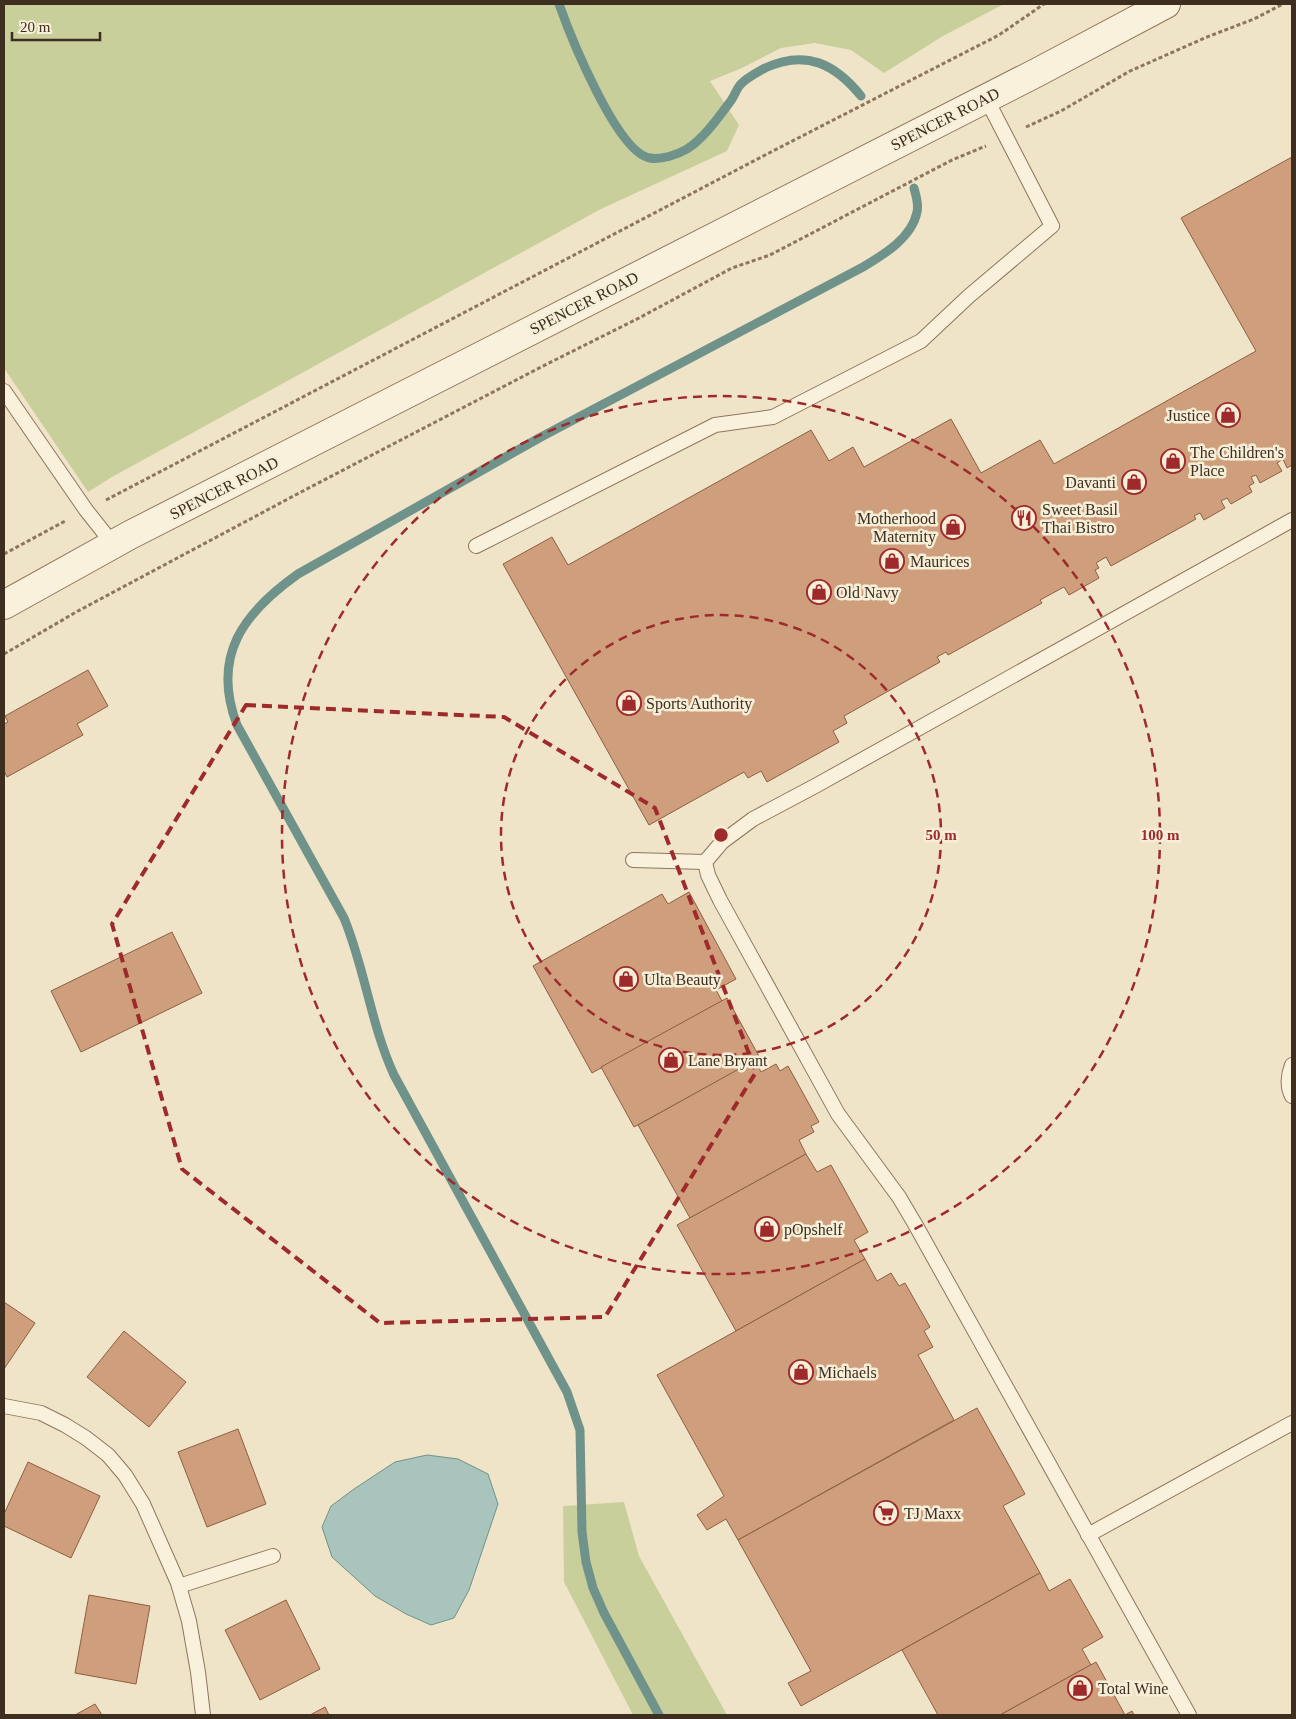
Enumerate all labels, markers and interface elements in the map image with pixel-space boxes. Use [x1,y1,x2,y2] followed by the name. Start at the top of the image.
[12,10,100,42] scale bar
[20,19,51,35] text: 20 m
[888,84,1002,154] street label: SPENCER ROAD
[527,268,641,338] street label: SPENCER ROAD
[1215,402,1241,428] shop icon: Justice
[1166,407,1210,424] place label: Justice
[1190,444,1284,479] place label: The Children's Place
[1160,448,1186,474] shop icon: The Children's Place
[167,453,281,523] street label: SPENCER ROAD
[1121,469,1147,495] shop icon: Davanti
[1065,474,1117,491] place label: Davanti
[1042,501,1119,536] place label: Sweet Basil Thai Bistro
[1011,505,1037,531] restaurant icon: Sweet Basil Thai Bistro
[857,510,936,546] place label: Motherhood Maternity
[940,514,966,540] shop icon: Motherhood Maternity
[879,548,905,574] shop icon: Maurices
[910,553,970,570] place label: Maurices
[806,579,832,605] shop icon: Old Navy
[836,584,899,602] place label: Old Navy
[616,690,642,716] shop icon: Sports Authority
[646,695,752,713] place label: Sports Authority
[712,826,730,844] centre of rings
[925,827,957,843] text: 50 m
[1141,827,1180,843] text: 100 m
[613,966,639,992] shop icon: Ulta Beauty
[644,971,721,989] place label: Ulta Beauty
[658,1047,684,1073] shop icon: Lane Bryant
[688,1052,768,1070] place label: Lane Bryant
[754,1216,780,1242] shop icon: pOpshelf
[784,1221,843,1239] place label: pOpshelf
[788,1359,814,1385] shop icon: Michaels
[818,1364,877,1381] place label: Michaels
[873,1500,899,1526] supermarket icon: TJ Maxx
[904,1505,961,1522] place label: TJ Maxx
[1067,1675,1093,1701] shop icon: Total Wine
[1098,1680,1168,1697] place label: Total Wine

